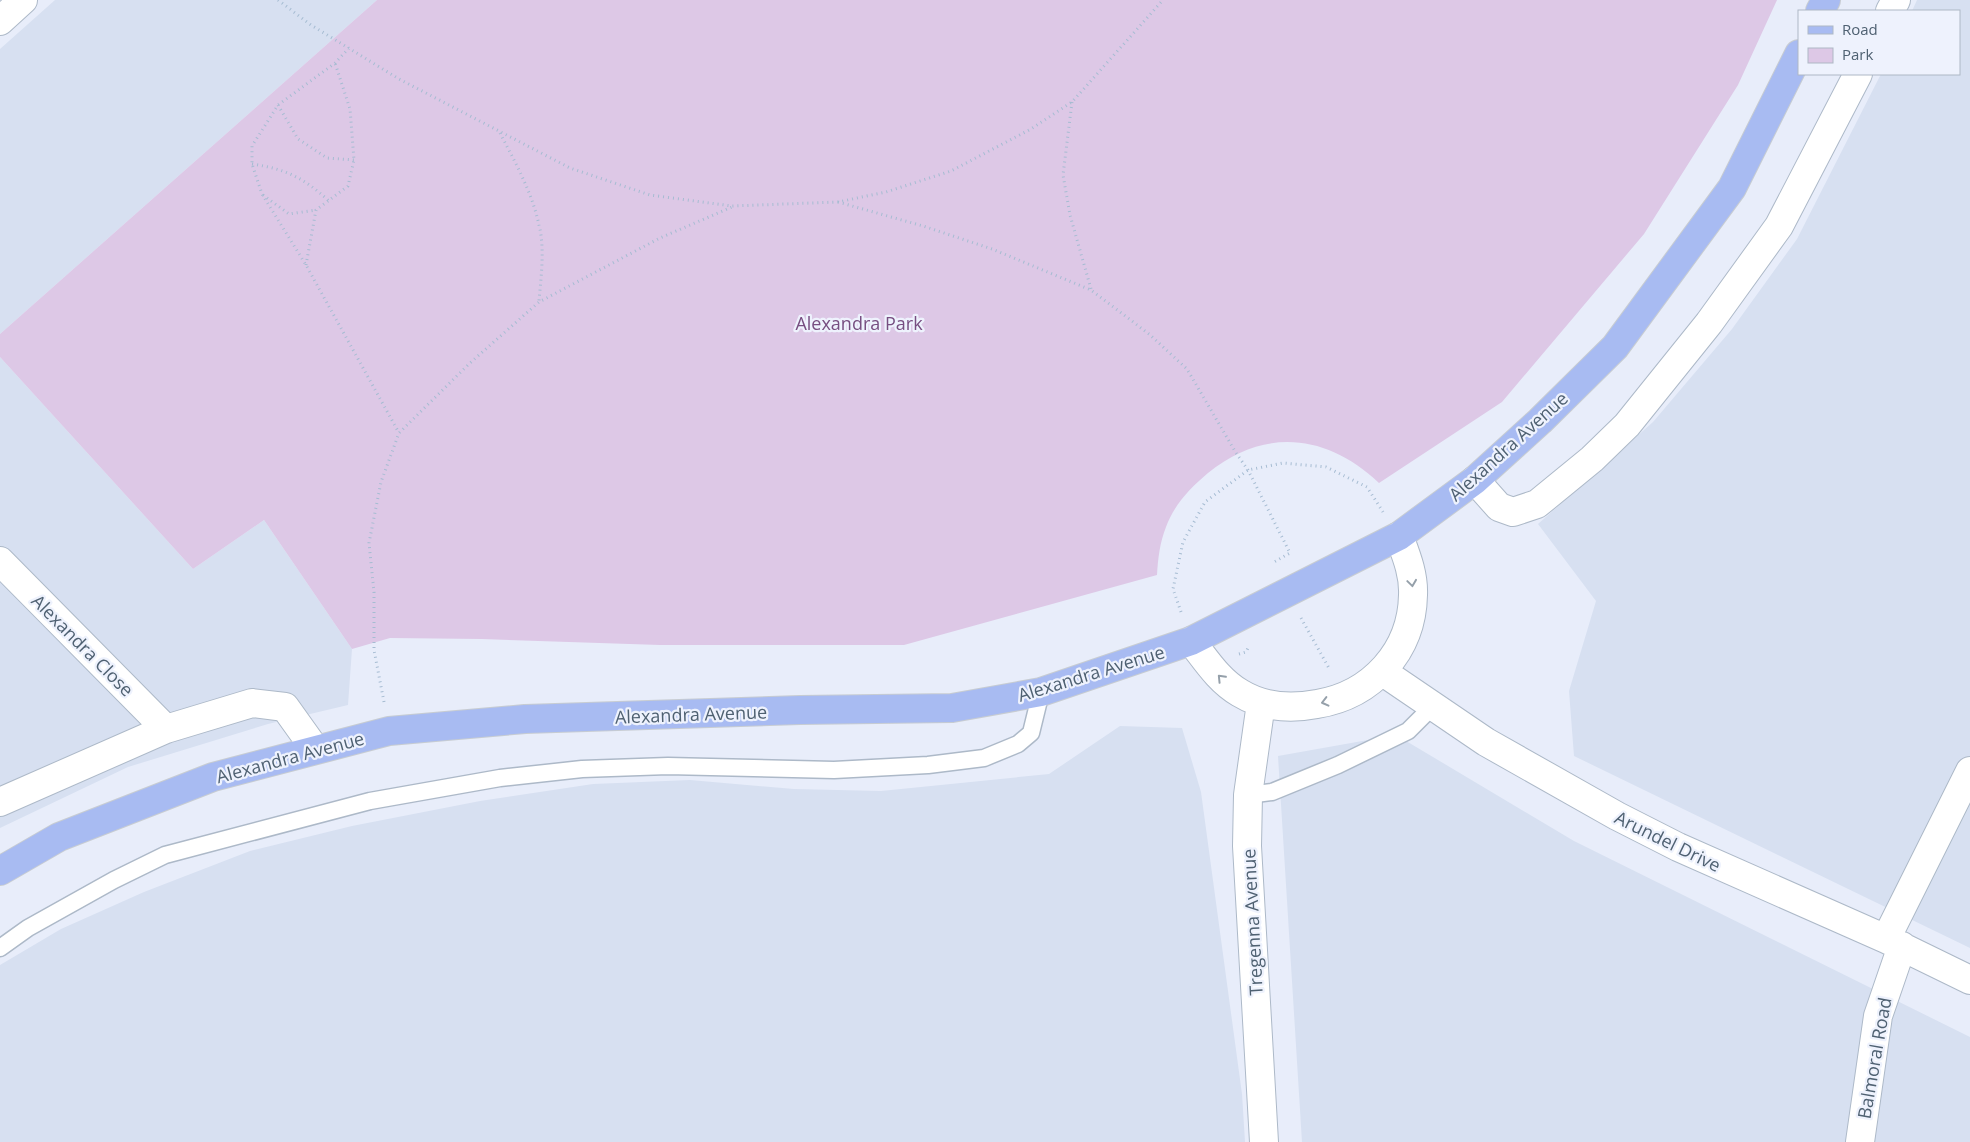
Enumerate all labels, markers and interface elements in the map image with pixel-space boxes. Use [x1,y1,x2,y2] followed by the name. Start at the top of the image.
[1798,10,1960,75] legend
[1842,19,1878,39] text: Road
[1842,44,1873,64] text: Park
[795,311,923,335] park label: Alexandra Park
[1443,386,1573,506] street label: Alexandra Avenue
[1406,579,1417,587] one-way arrow
[27,589,139,701] street label: Alexandra Close
[1015,639,1167,707] street label: Alexandra Avenue
[1218,675,1227,684] one-way arrow
[1321,696,1330,707] one-way arrow
[615,699,767,729] street label: Alexandra Avenue
[213,726,367,788] street label: Alexandra Avenue
[1611,805,1725,877] street label: Arundel Drive
[1236,848,1268,996] street label: Tregenna Avenue
[1851,995,1897,1121] street label: Balmoral Road

